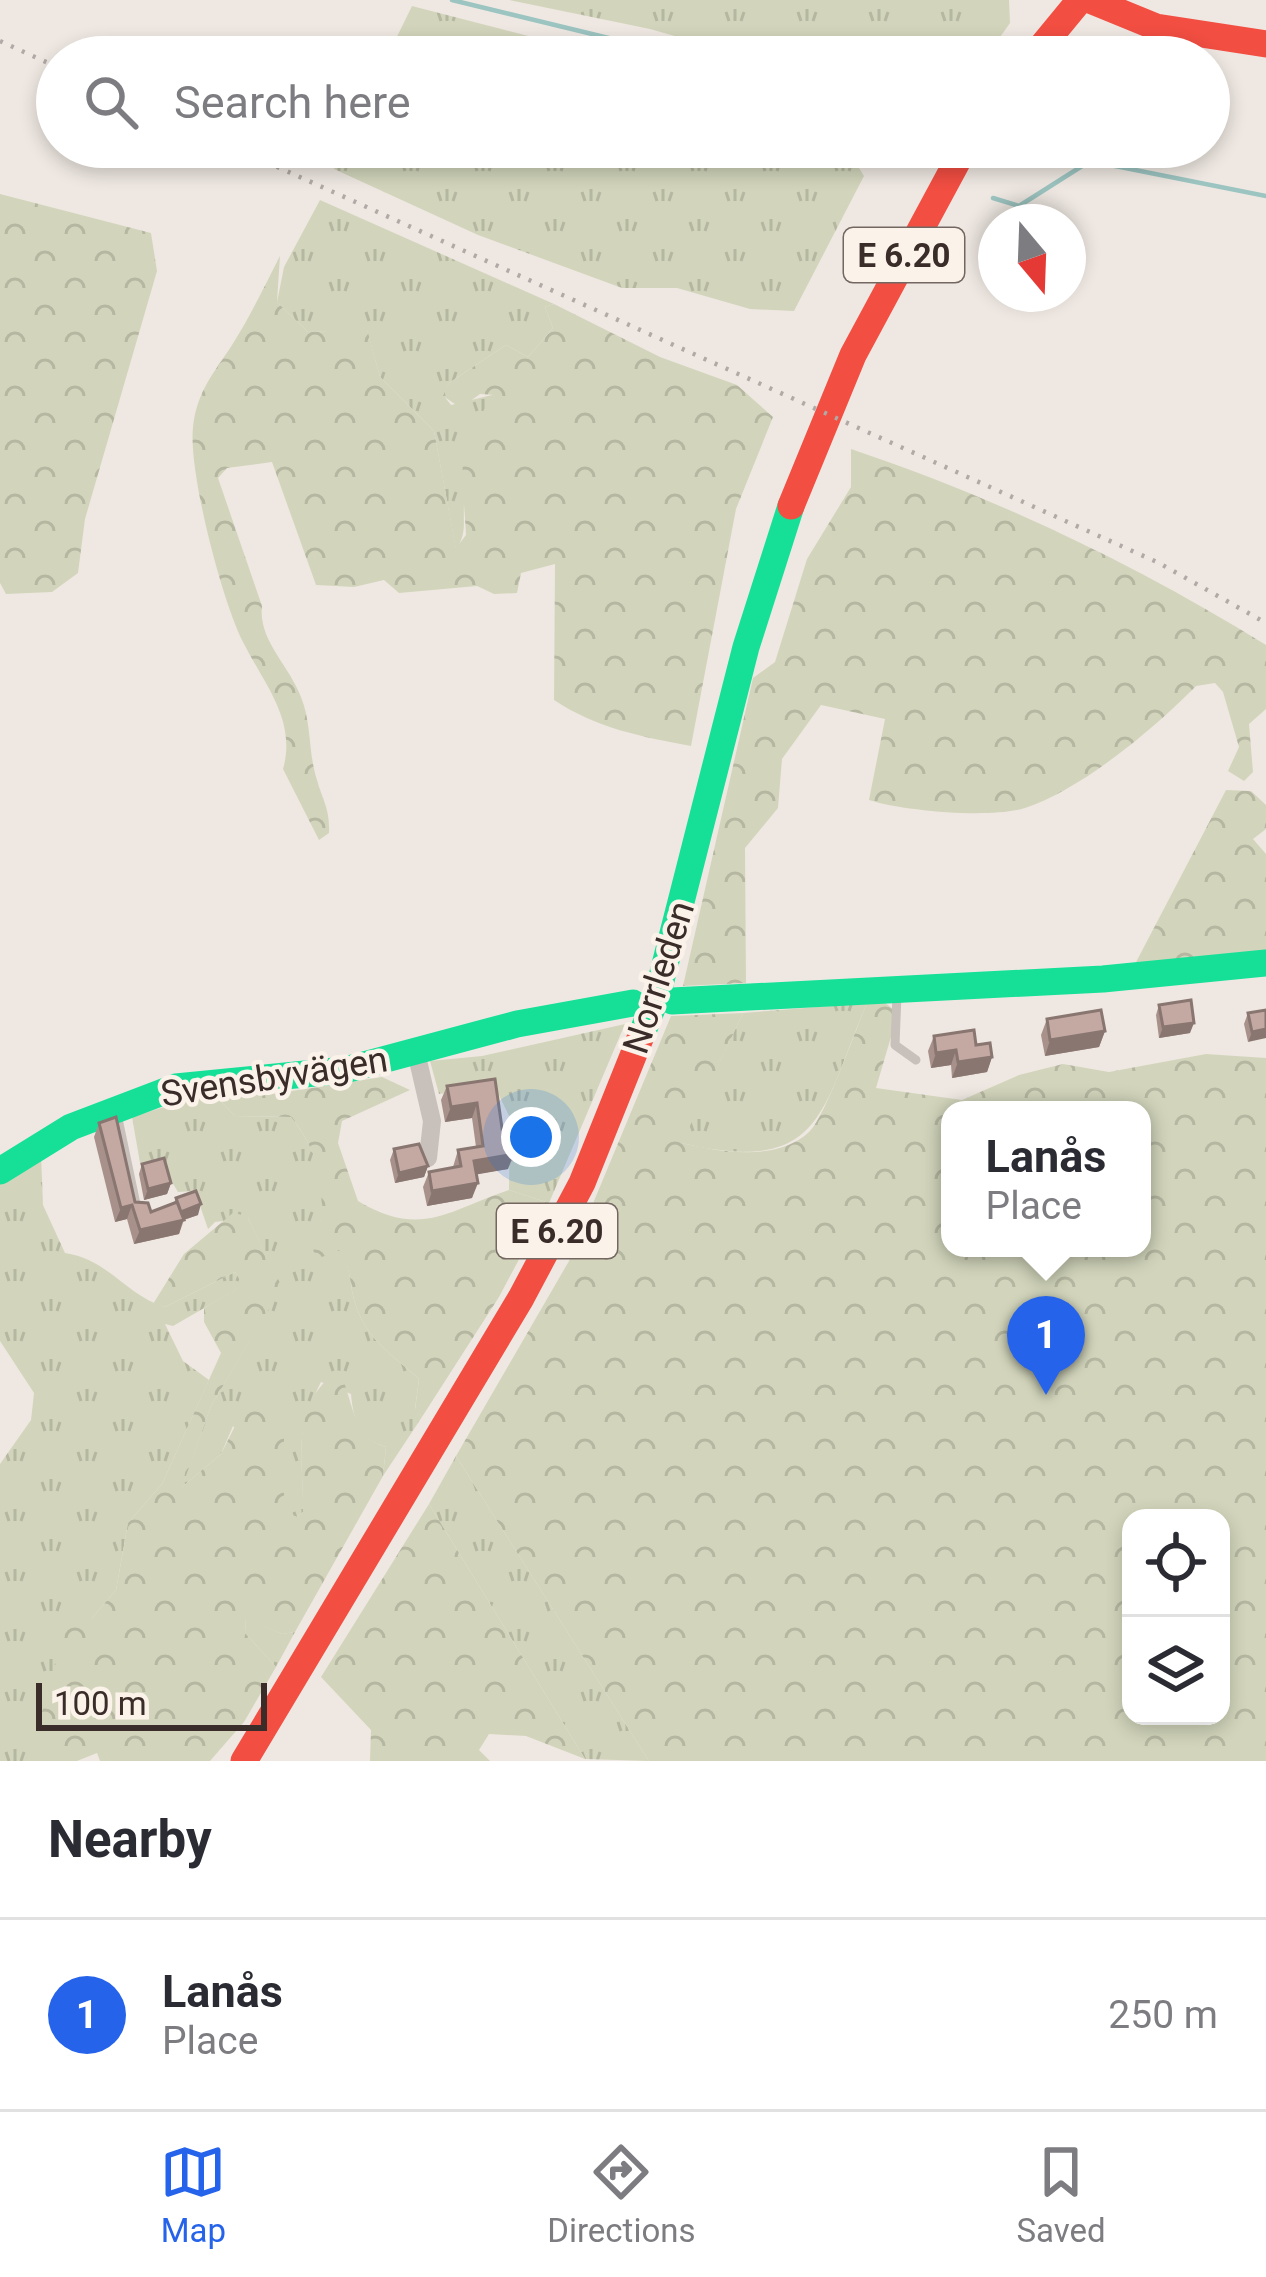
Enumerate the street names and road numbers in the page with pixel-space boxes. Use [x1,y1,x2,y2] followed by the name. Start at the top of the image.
[844,228,964,282] road number: E 6.20
[615,896,703,1059] street label: Norrleden
[158,1038,391,1116] street label: Svensbyvägen
[497,1204,617,1258] road number: E 6.20

